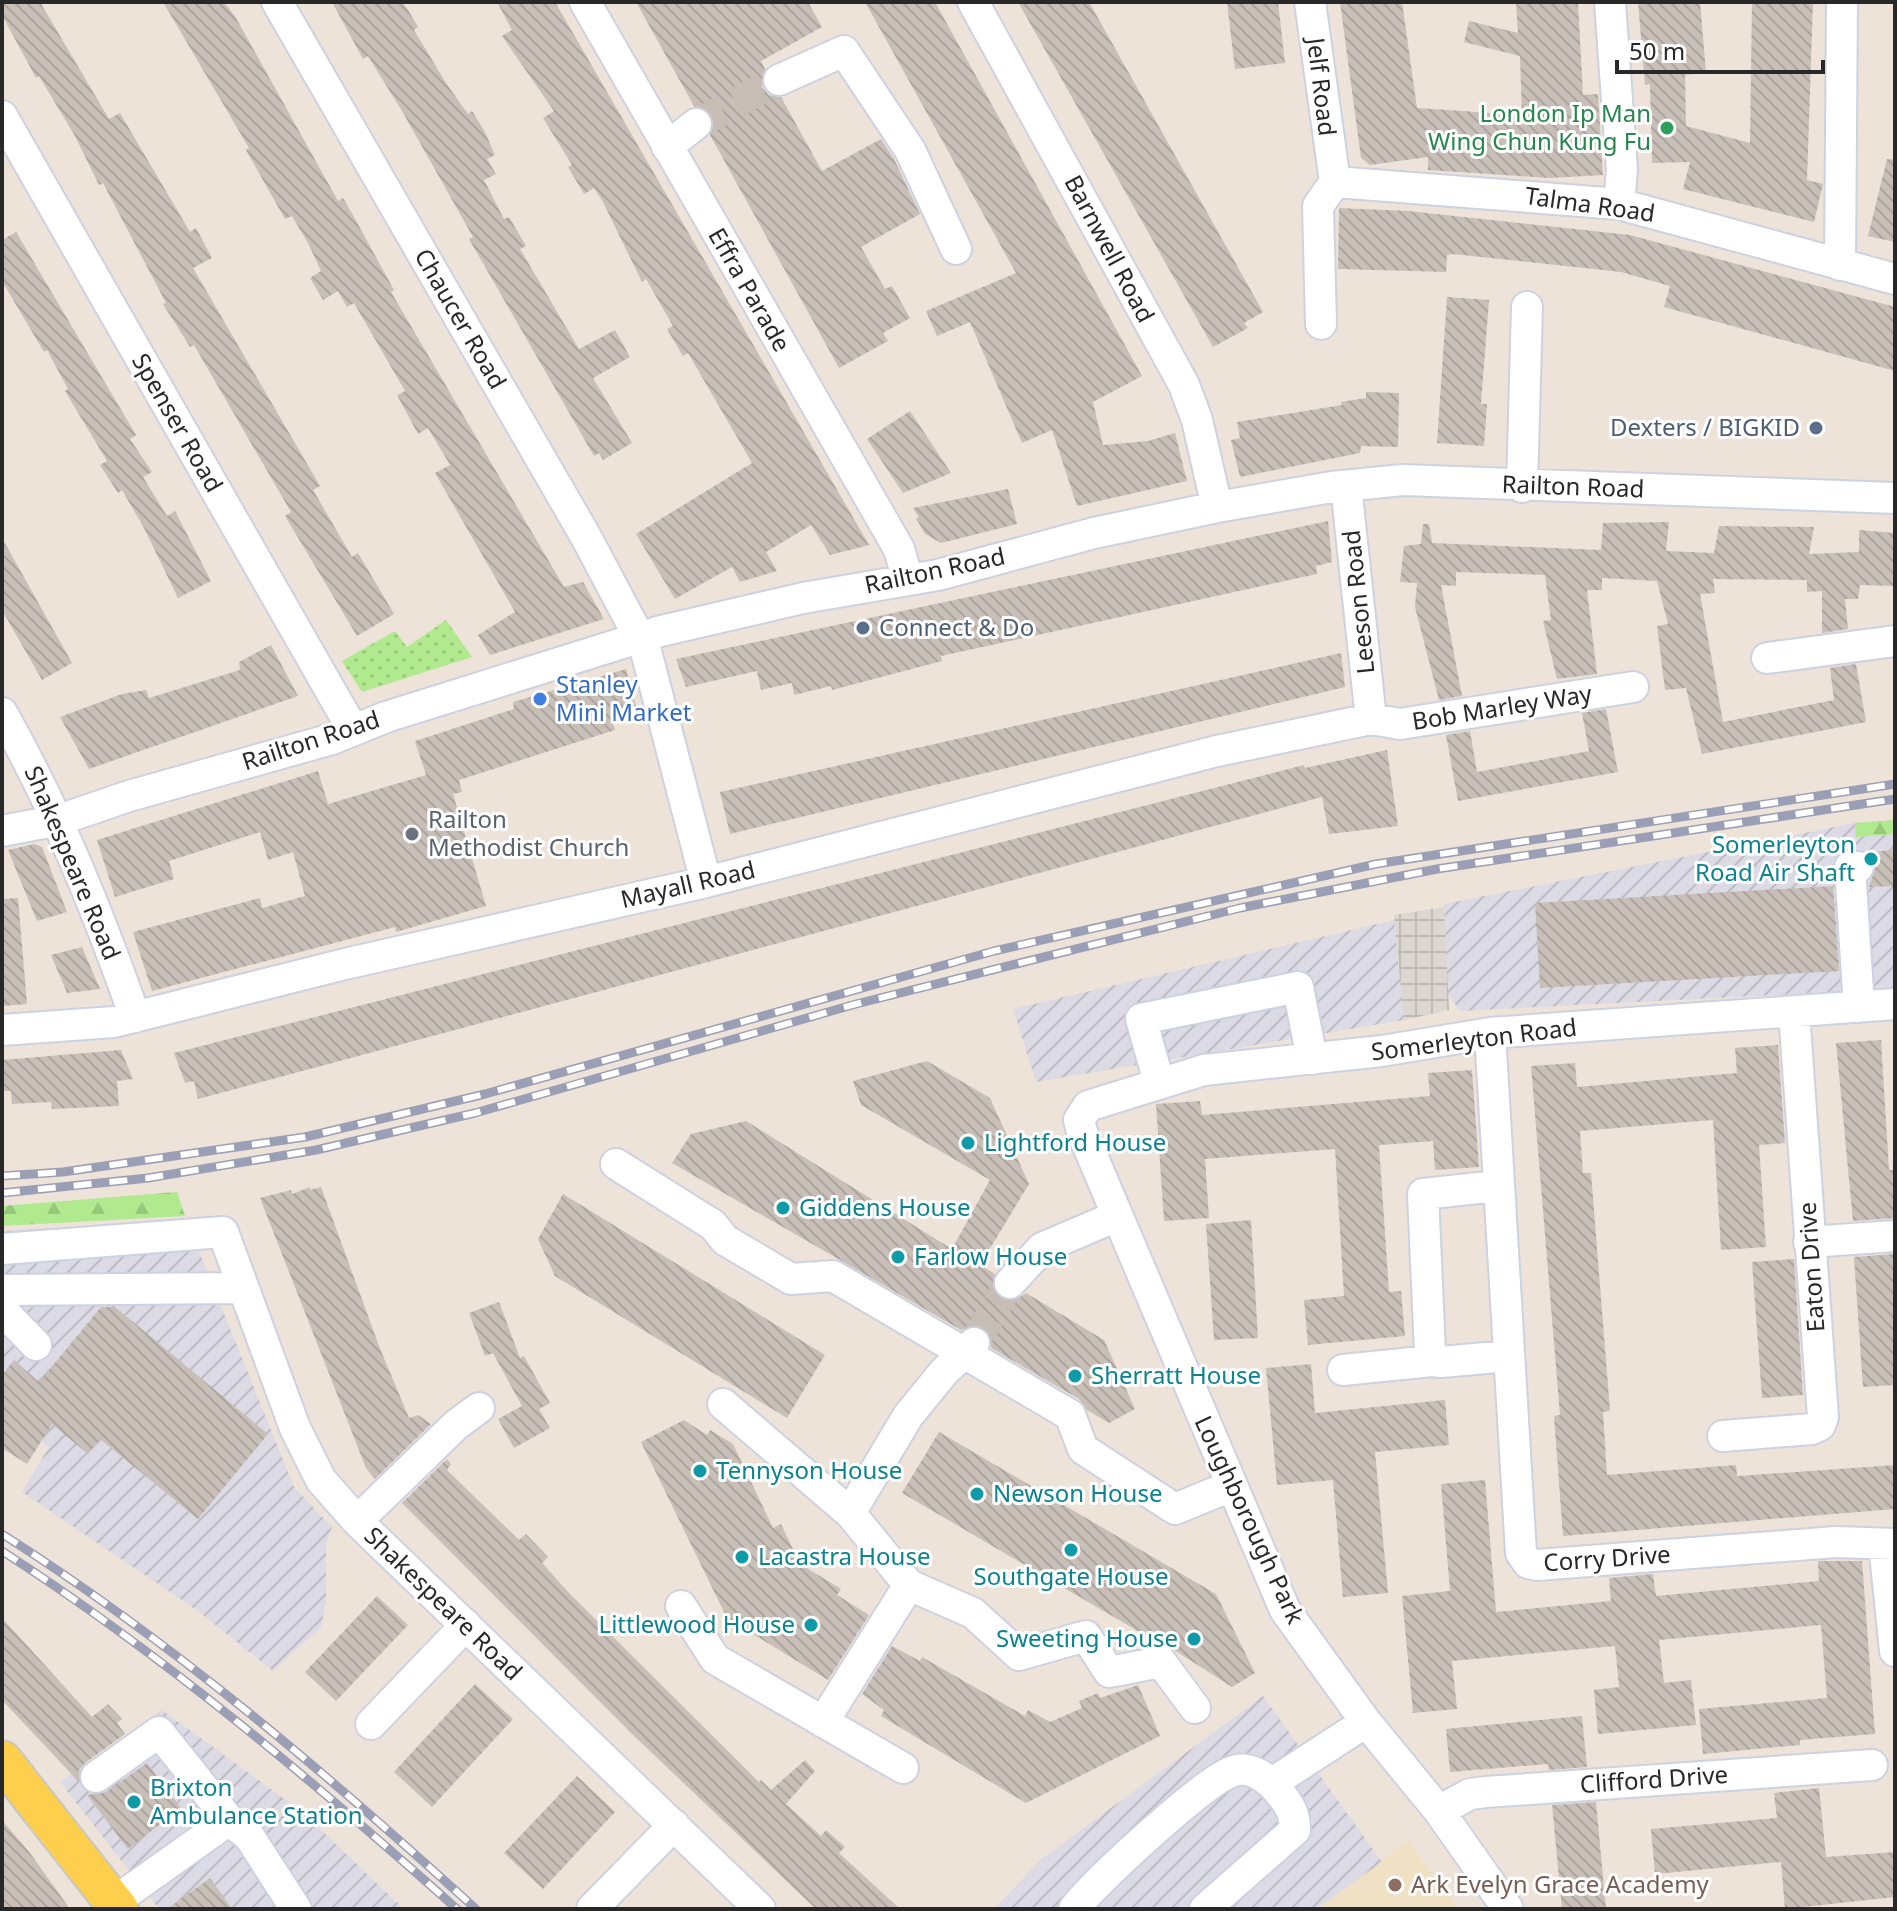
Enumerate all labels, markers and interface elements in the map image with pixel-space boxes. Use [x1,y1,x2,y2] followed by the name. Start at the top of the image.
[1617,24,1823,74] scale bar
[1300,34,1345,138] street label: Jelf Road
[1629,34,1685,67] text: 50 m
[1428,96,1651,157] place label: London Ip Man Wing Chun Kung Fu
[1658,119,1676,137] marker: London Ip Man Wing Chun Kung Fu
[1058,169,1163,328] street label: Barnwell Road
[1523,178,1657,229] street label: Talma Road
[701,221,799,357] street label: Effra Parade
[408,242,515,395] street label: Chaucer Road
[125,347,231,498] street label: Spenser Road
[1610,410,1800,443] place label: Dexters / BIGKID
[1807,419,1825,437] marker: Dexters / BIGKID
[1501,467,1645,504] street label: Railton Road
[1334,529,1381,676] street label: Leeson Road
[861,539,1008,601] street label: Railton Road
[879,610,1034,643] place label: Connect & Do
[854,619,872,637] marker: Connect & Do
[556,667,692,728] place label: Stanley Mini Market
[1410,676,1595,737] street label: Bob Marley Way
[531,690,549,708] marker: Stanley Mini Market
[238,702,384,777] street label: Railton Road
[18,760,129,965] street label: Shakespeare Road
[428,802,629,863] place label: Railton Methodist Church
[403,825,421,843] marker: Railton Methodist Church
[1695,827,1855,888] place label: Somerleyton Road Air Shaft
[1862,850,1880,868] marker: Somerleyton Road Air Shaft
[617,852,758,915] street label: Mayall Road
[1369,1010,1579,1068] street label: Somerleyton Road
[984,1125,1166,1158] place label: Lightford House
[959,1134,977,1152] marker: Lightford House
[799,1190,970,1223] place label: Giddens House
[774,1199,792,1217] marker: Giddens House
[1789,1201,1832,1333] street label: Eaton Drive
[914,1239,1067,1272] place label: Farlow House
[889,1248,907,1266] marker: Farlow House
[1091,1358,1261,1391] place label: Sherratt House
[1066,1367,1084,1385] marker: Sherratt House
[1188,1410,1313,1629] street label: Loughborough Park
[716,1453,902,1486] place label: Tennyson House
[691,1462,709,1480] marker: Tennyson House
[993,1476,1162,1509] place label: Newson House
[968,1485,986,1503] marker: Newson House
[358,1519,530,1687] street label: Shakespeare Road
[1542,1537,1672,1578] street label: Corry Drive
[758,1539,931,1572] place label: Lacastra House
[1062,1541,1080,1559] marker: Southgate House
[733,1548,751,1566] marker: Lacastra House
[974,1559,1168,1592] place label: Southgate House
[599,1607,795,1640] place label: Littlewood House
[802,1616,820,1634] marker: Littlewood House
[996,1621,1178,1654] place label: Sweeting House
[1185,1630,1203,1648] marker: Sweeting House
[1579,1757,1729,1800] street label: Clifford Drive
[150,1770,363,1831] place label: Brixton Ambulance Station
[125,1793,143,1811] marker: Brixton Ambulance Station
[1411,1867,1710,1900] place label: Ark Evelyn Grace Academy
[1386,1876,1404,1894] marker: Ark Evelyn Grace Academy

